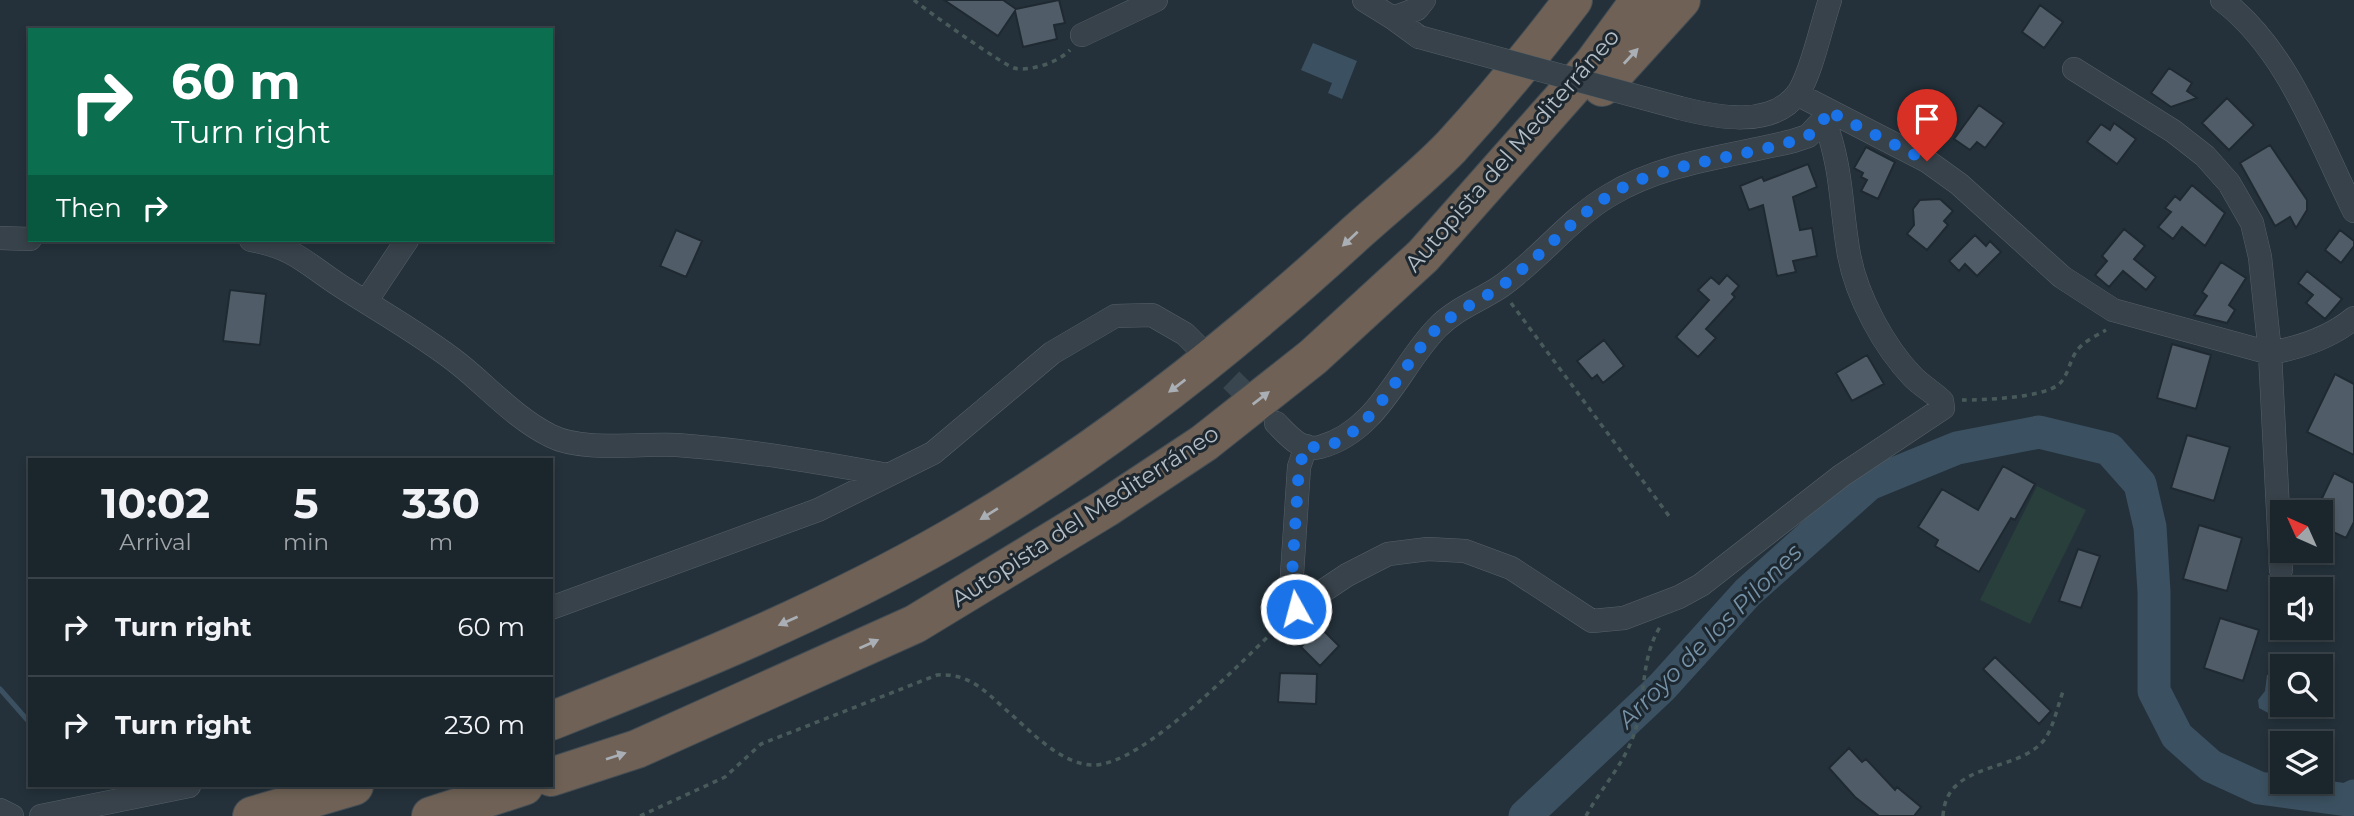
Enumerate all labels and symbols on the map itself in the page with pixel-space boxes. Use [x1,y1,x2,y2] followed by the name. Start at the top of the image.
[1399,23,1625,277] street label: Autopista del Mediterráneo
[1622,48,1638,65] one-way arrow
[1897,89,1957,161] pin
[1342,230,1359,246] one-way arrow
[1168,378,1186,392] one-way arrow
[1253,391,1270,406] one-way arrow
[946,419,1224,613] street label: Autopista del Mediterráneo
[2270,500,2333,564] north arrow
[980,507,998,521] one-way arrow
[1610,537,1808,735] water label: Arroyo de los Pilones
[1259,572,1333,646] position arrow
[778,615,798,627] one-way arrow
[859,638,879,650] one-way arrow
[606,750,627,760] one-way arrow

